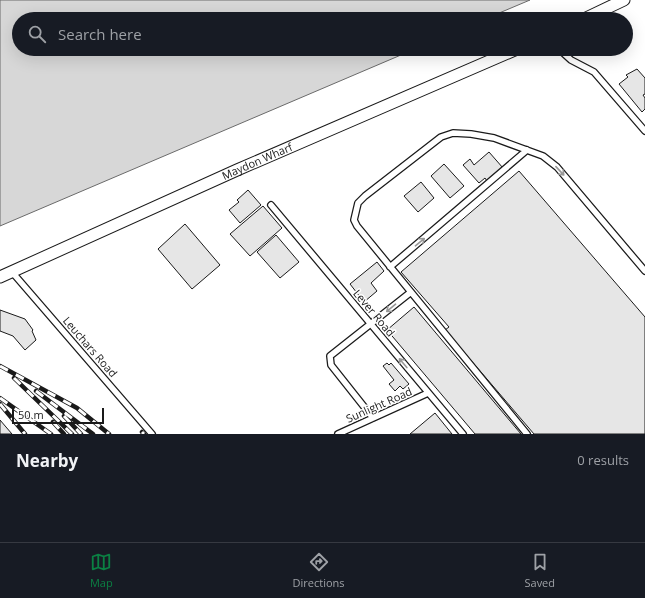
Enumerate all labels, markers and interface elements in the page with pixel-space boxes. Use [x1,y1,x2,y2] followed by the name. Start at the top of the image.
[12,12,633,56] search box
[26,23,48,45] icon: search
[58,24,142,44] text: Search here
[219,138,296,183] street label: Maydon Wharf
[555,166,564,176] one-way arrow
[415,237,425,246] one-way arrow
[350,286,399,339] street label: Lever Road
[385,304,396,313] one-way arrow
[60,313,121,380] street label: Leuchars Road
[398,358,407,369] one-way arrow
[343,383,414,426] street label: Sunlight Road
[12,406,104,425] scale bar
[18,407,44,422] text: 50 m
[16,449,78,472] text: Nearby
[577,451,629,469] text: 0 results
[90,551,113,590] tab: Map
[293,551,345,590] tab: Directions
[524,551,555,590] tab: Saved

